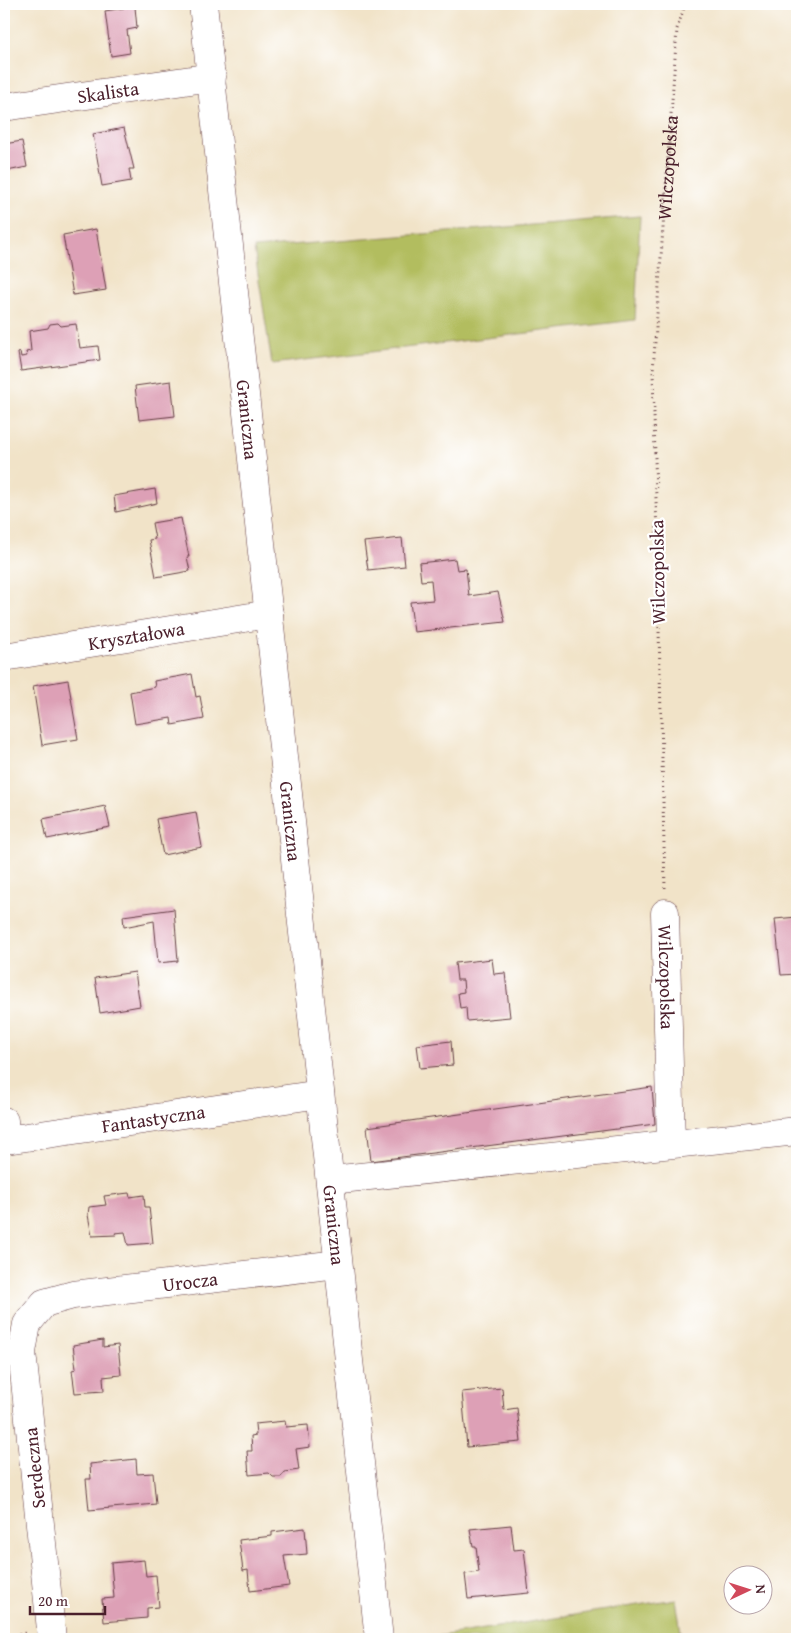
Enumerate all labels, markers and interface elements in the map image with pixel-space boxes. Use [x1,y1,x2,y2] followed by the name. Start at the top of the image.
[75,74,141,110] street label: Skalista
[650,114,685,221] street label: Wilczopolska
[230,378,266,461] street label: Graniczna
[642,519,672,625] street label: Wilczopolska
[86,614,187,657] street label: Kryształowa
[273,780,309,863] street label: Graniczna
[651,924,682,1030] street label: Wilczopolska
[100,1097,207,1140] street label: Fantastyczna
[316,1184,353,1266] street label: Graniczna
[161,1264,219,1298] street label: Urocza
[16,1426,52,1510] street label: Serdeczna
[724,1566,774,1616] north arrow
[30,1583,105,1615] scale bar
[751,1584,771,1595] text: N
[38,1590,69,1611] text: 20 m

